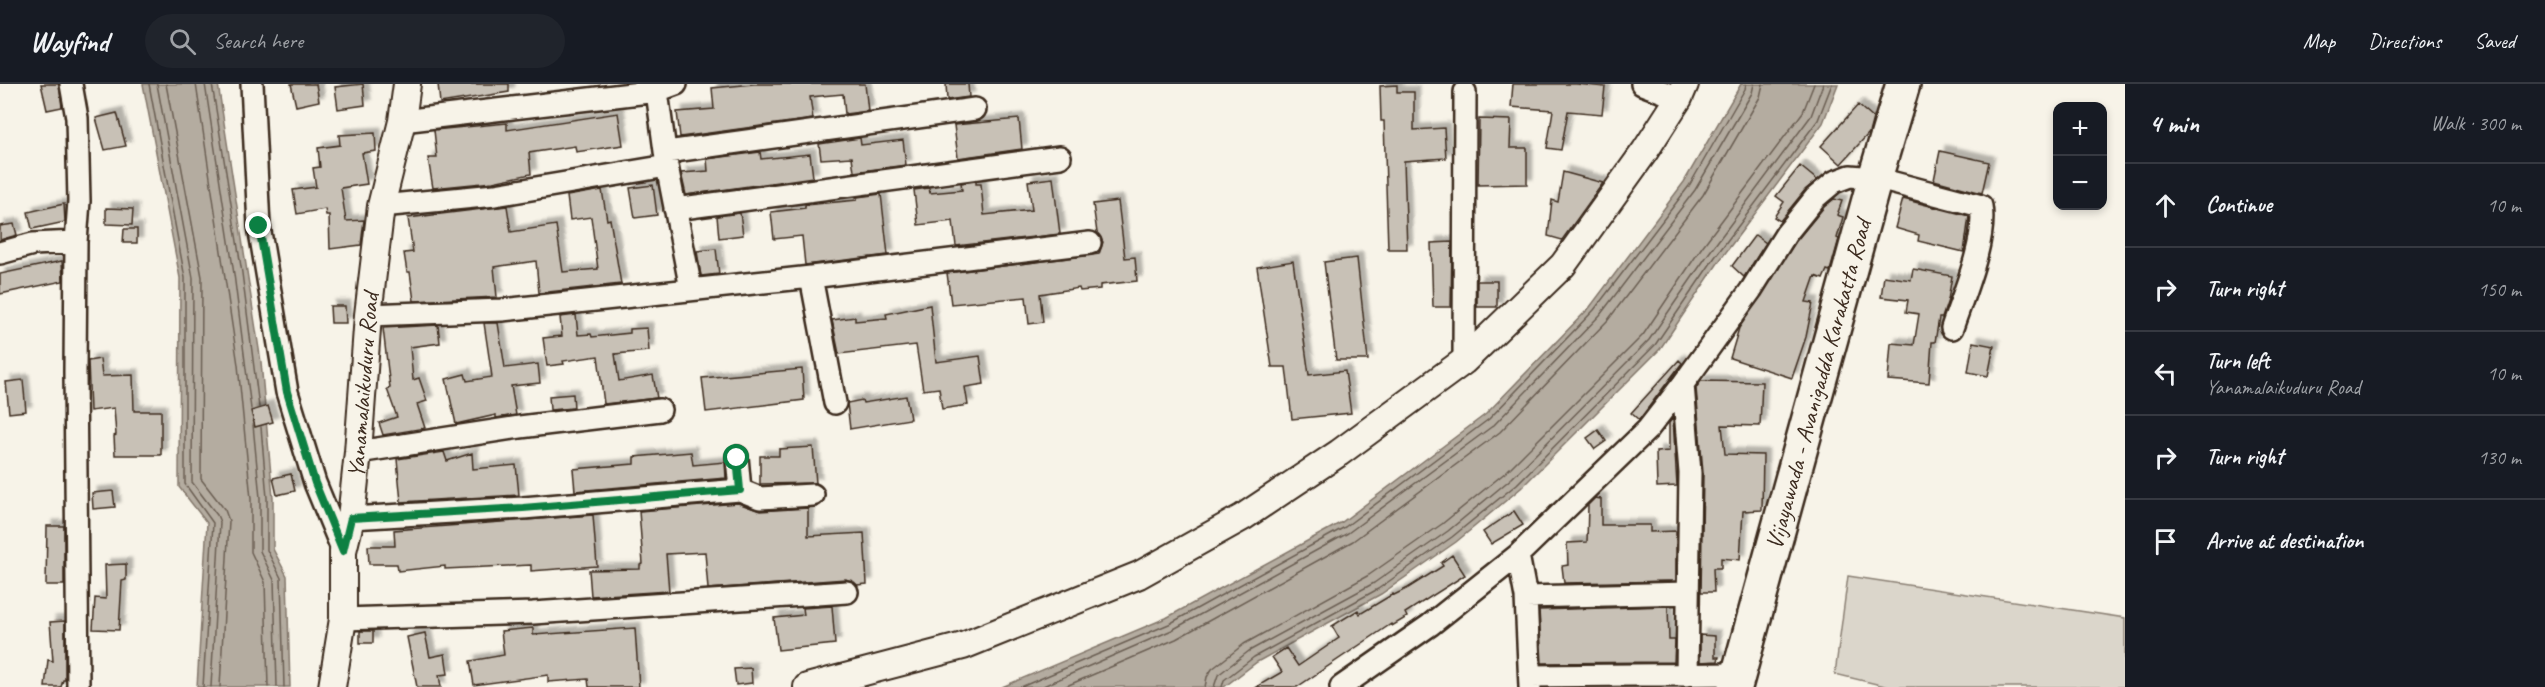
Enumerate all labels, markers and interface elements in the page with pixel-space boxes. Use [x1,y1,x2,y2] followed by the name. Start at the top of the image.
[145,14,565,68] search box
[30,24,109,59] text: Wayfind
[166,25,199,58] icon: search
[214,27,303,55] text: Search here
[2303,28,2335,54] text: Map
[2368,28,2441,54] text: Directions
[2474,28,2515,54] text: Saved
[2053,102,2107,210] map controls
[2053,102,2107,156] button: +
[2149,107,2199,140] text: 4 min
[2431,111,2521,136] text: Walk · 300 m
[2053,156,2107,210] button: −
[2149,189,2182,222] icon: ahead
[2206,191,2272,219] text: Continue
[2487,193,2521,218] text: 10 m
[245,212,271,238] route end
[1759,213,1879,552] street label: Vijayawada - Avanigadda Karakatta Road
[2149,273,2182,306] icon: right
[2206,275,2283,303] text: Turn right
[2478,277,2521,302] text: 150 m
[340,288,386,479] street label: Yanamalaikuduru Road
[2206,347,2270,375] text: Turn left
[2149,357,2182,390] icon: left
[2487,361,2521,386] text: 10 m
[2206,375,2360,400] text: Yanamalaikuduru Road
[2149,441,2182,474] icon: right
[2206,443,2283,471] text: Turn right
[723,444,749,470] route start
[2478,445,2521,470] text: 130 m
[2149,525,2182,558] icon: arrive
[2206,527,2363,555] text: Arrive at destination

